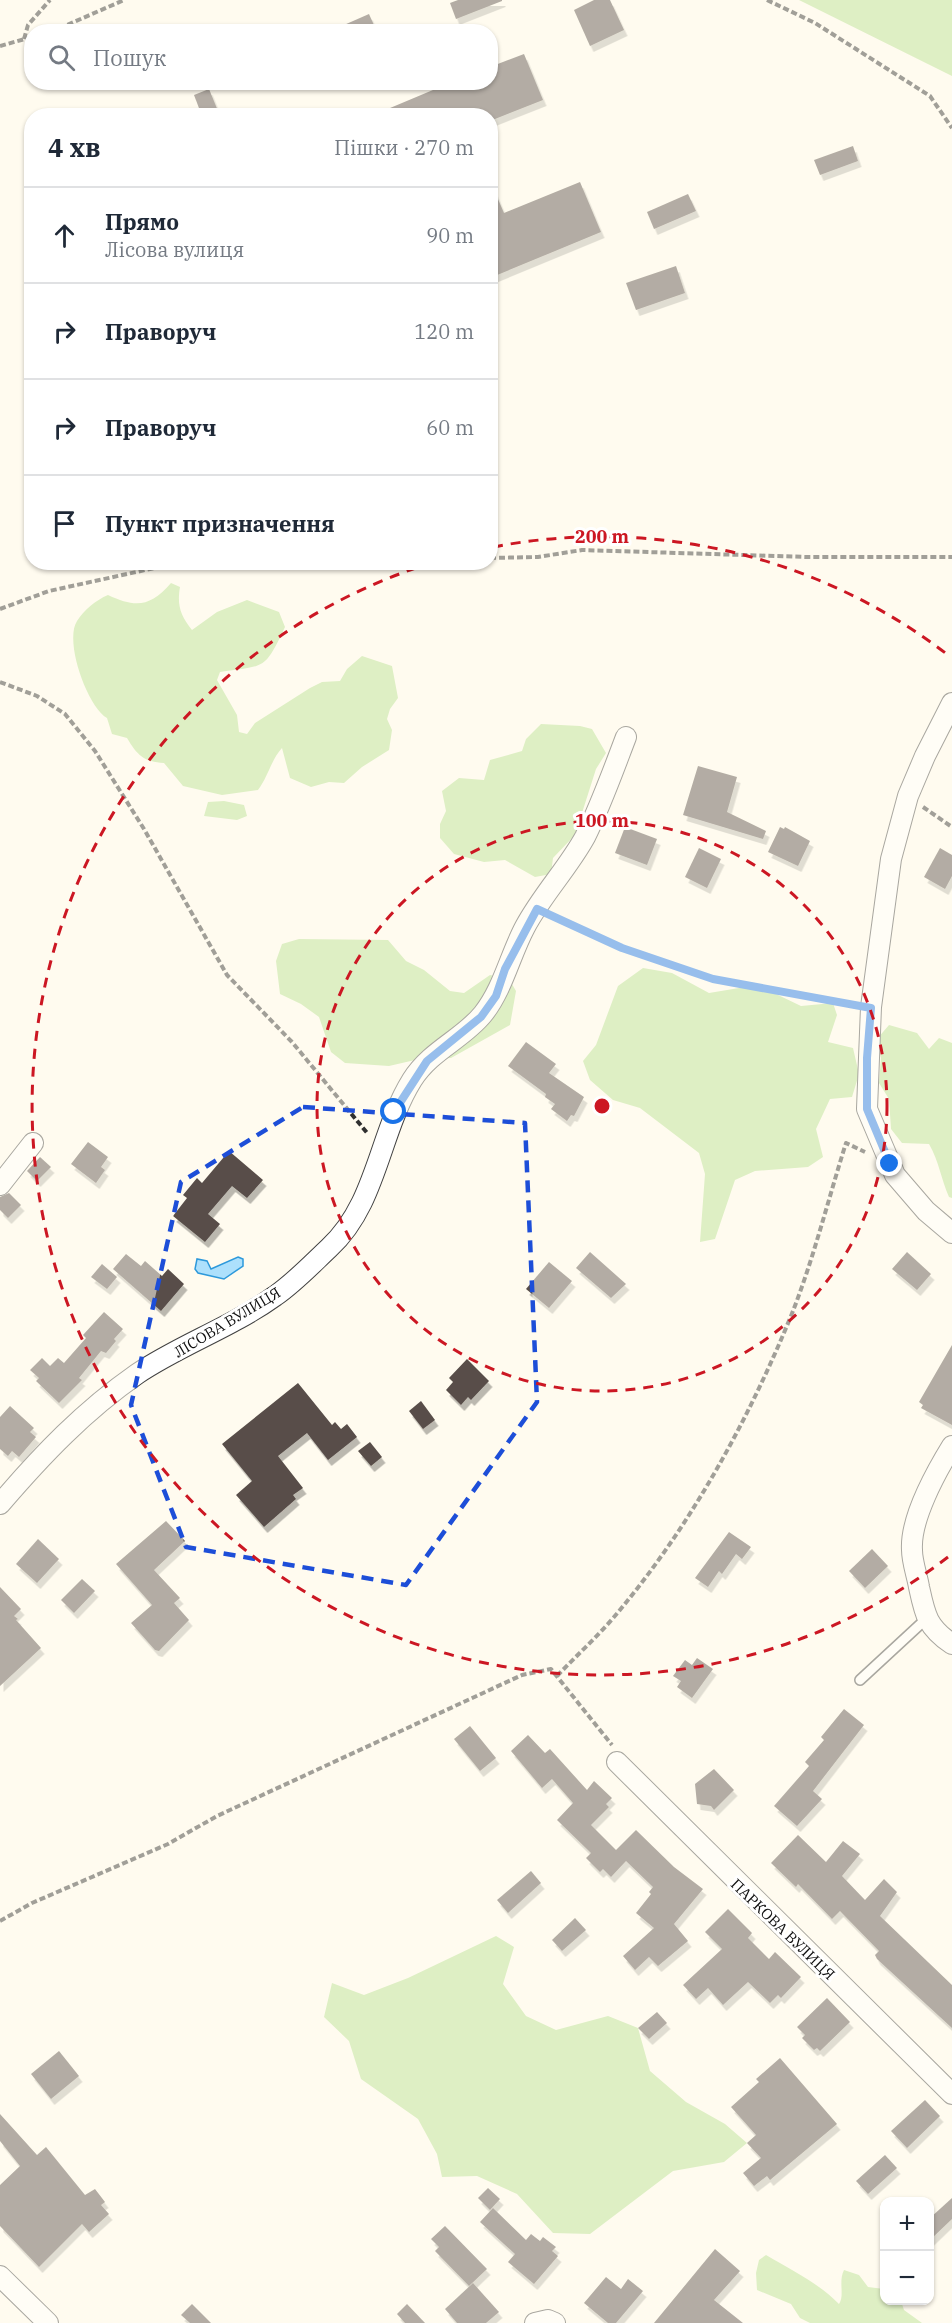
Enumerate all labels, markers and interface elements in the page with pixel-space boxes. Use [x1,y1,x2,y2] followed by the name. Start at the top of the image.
[24,24,498,90] search box
[45,41,78,74] icon: search
[93,43,166,72] text: Пошук
[48,130,101,164] text: 4 хв
[334,134,474,161] text: Пішки · 270 m
[105,207,179,236] text: Прямо
[48,219,81,252] icon: ahead
[426,222,474,249] text: 90 m
[105,236,244,263] text: Лісова вулиця
[48,315,81,348] icon: right
[105,317,216,346] text: Праворуч
[414,318,474,345] text: 120 m
[48,411,81,444] icon: right
[105,413,216,442] text: Праворуч
[426,414,474,441] text: 60 m
[48,507,81,540] icon: arrive
[105,509,335,538] text: Пункт призначення
[575,525,630,548] text: 200 m
[575,809,630,832] text: 100 m
[592,1096,612,1116] centre of rings
[380,1098,406,1124] route start
[876,1150,902,1176] route end
[170,1283,284,1361] street label: ЛІСОВА ВУЛИЦЯ
[727,1874,839,1984] street label: ПАРКОВА ВУЛИЦЯ
[880,2197,934,2305] map controls
[880,2197,934,2251] button: +
[880,2251,934,2305] button: −

